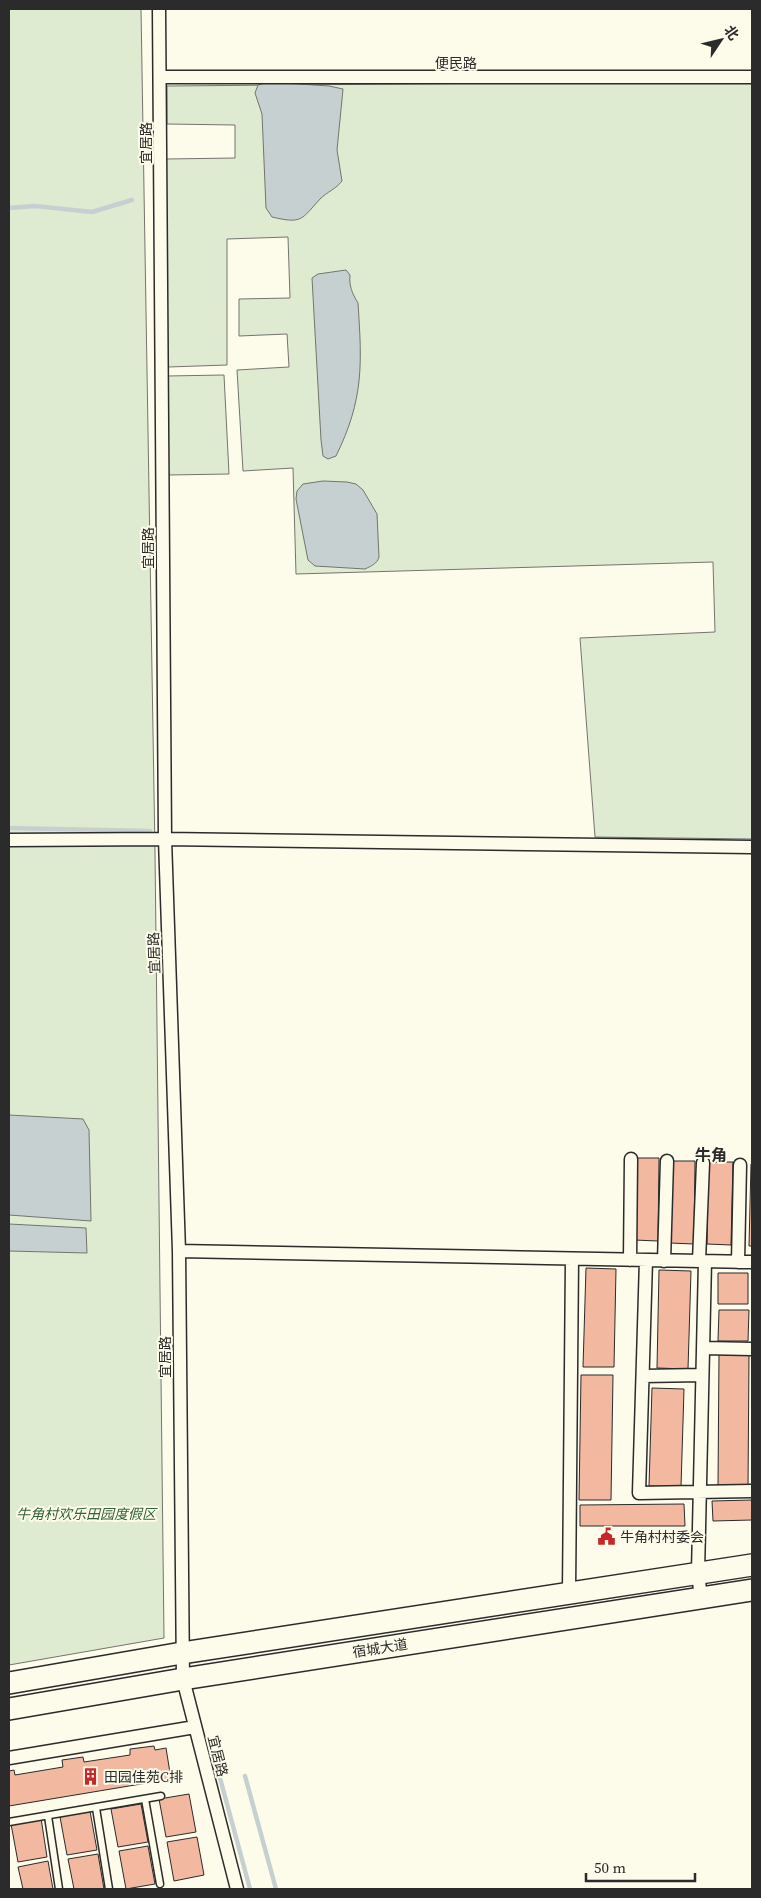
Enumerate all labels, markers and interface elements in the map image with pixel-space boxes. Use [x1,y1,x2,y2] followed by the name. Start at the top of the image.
[696,15,746,65] north arrow
[719,21,744,44] text: 北
[435,53,477,73] street label: 便民路
[136,122,156,164] street label: 宜居路
[138,527,158,569] street label: 宜居路
[143,932,165,974] street label: 宜居路
[695,1144,727,1166] district label: 牛角
[155,1336,175,1378] street label: 宜居路
[16,1504,158,1524] park label: 牛角村欢乐田园度假区
[596,1527,616,1547] public building icon: 牛角村村委会
[620,1527,704,1547] place label: 牛角村村委会
[351,1634,409,1662] street label: 宿城大道
[203,1733,233,1779] street label: 宜居路
[80,1767,100,1787] building icon: 田园佳苑C排
[104,1767,183,1787] place label: 田园佳苑C排
[586,1850,695,1882] scale bar
[594,1857,626,1878] text: 50 m

